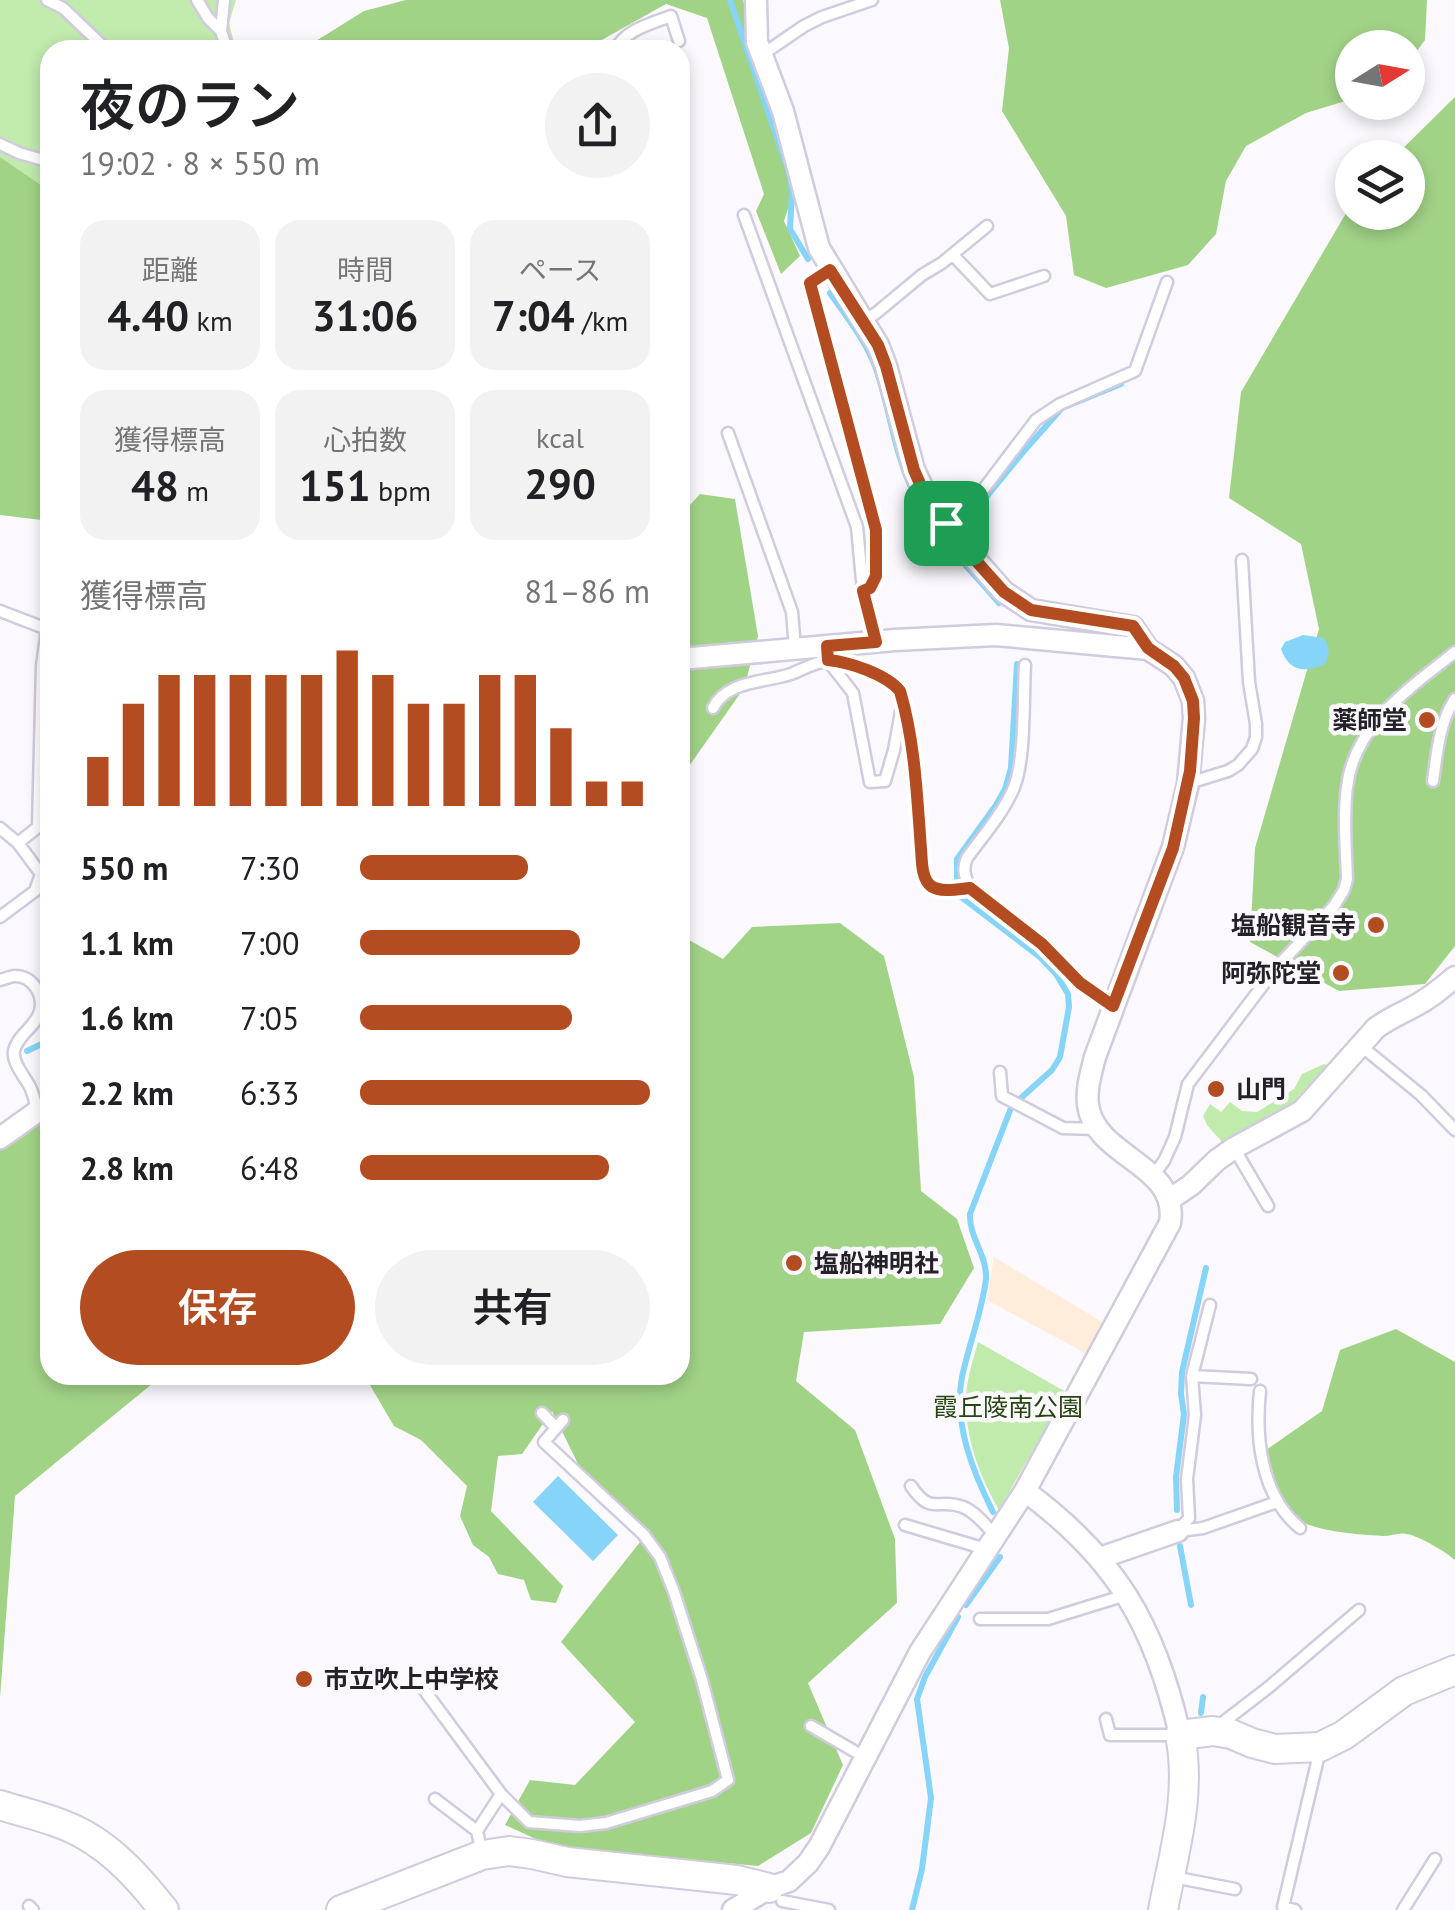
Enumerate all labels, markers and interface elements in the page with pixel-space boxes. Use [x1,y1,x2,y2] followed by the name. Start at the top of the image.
[1335,30,1425,120] north arrow
[1335,30,1425,230] map controls
[80,69,300,140] text: 夜のラン
[545,73,650,178] button: share
[1335,140,1425,230] button: layers
[80,142,320,184] text: 19:02 · 8 × 550 m
[142,251,198,288] text: 距離
[337,251,393,288] text: 時間
[519,251,601,288] text: ペース
[107,288,189,343] text: 4.40
[312,288,418,343] text: 31:06
[492,288,575,343] text: 7:04
[189,302,233,339] text: km
[575,302,628,339] text: /km
[536,419,584,456] text: kcal
[114,421,226,458] text: 獲得標高
[323,421,407,458] text: 心拍数
[524,456,596,511] text: 290
[131,458,179,513] text: 48
[299,458,370,513] text: 151
[179,472,209,509] text: m
[370,472,431,509] text: bpm
[904,481,989,566] pin
[919,496,974,551] icon: arrive
[525,570,650,612] text: 81–86 m
[80,574,208,616] text: 獲得標高
[1332,704,1407,736] place label: 薬師堂
[1416,709,1438,731] marker: 薬師堂
[80,847,168,889] text: 550 m
[240,847,299,889] text: 7:30
[1231,909,1356,941] place label: 塩船観音寺
[1365,914,1387,936] marker: 塩船観音寺
[80,922,174,964] text: 1.1 km
[240,922,299,964] text: 7:00
[1221,957,1321,989] place label: 阿弥陀堂
[1330,962,1352,984] marker: 阿弥陀堂
[80,997,174,1039] text: 1.6 km
[240,997,299,1039] text: 7:05
[80,1072,174,1114] text: 2.2 km
[240,1072,299,1114] text: 6:33
[1236,1073,1286,1105] place label: 山門
[1205,1078,1227,1100] marker: 山門
[80,1147,174,1189] text: 2.8 km
[240,1147,299,1189] text: 6:48
[814,1247,939,1279] place label: 塩船神明社
[80,1250,355,1365] button: 保存
[375,1250,650,1365] button: 共有
[783,1252,805,1274] marker: 塩船神明社
[933,1391,1083,1423] park label: 霞丘陵南公園
[324,1663,499,1695] place label: 市立吹上中学校
[293,1668,315,1690] marker: 市立吹上中学校

